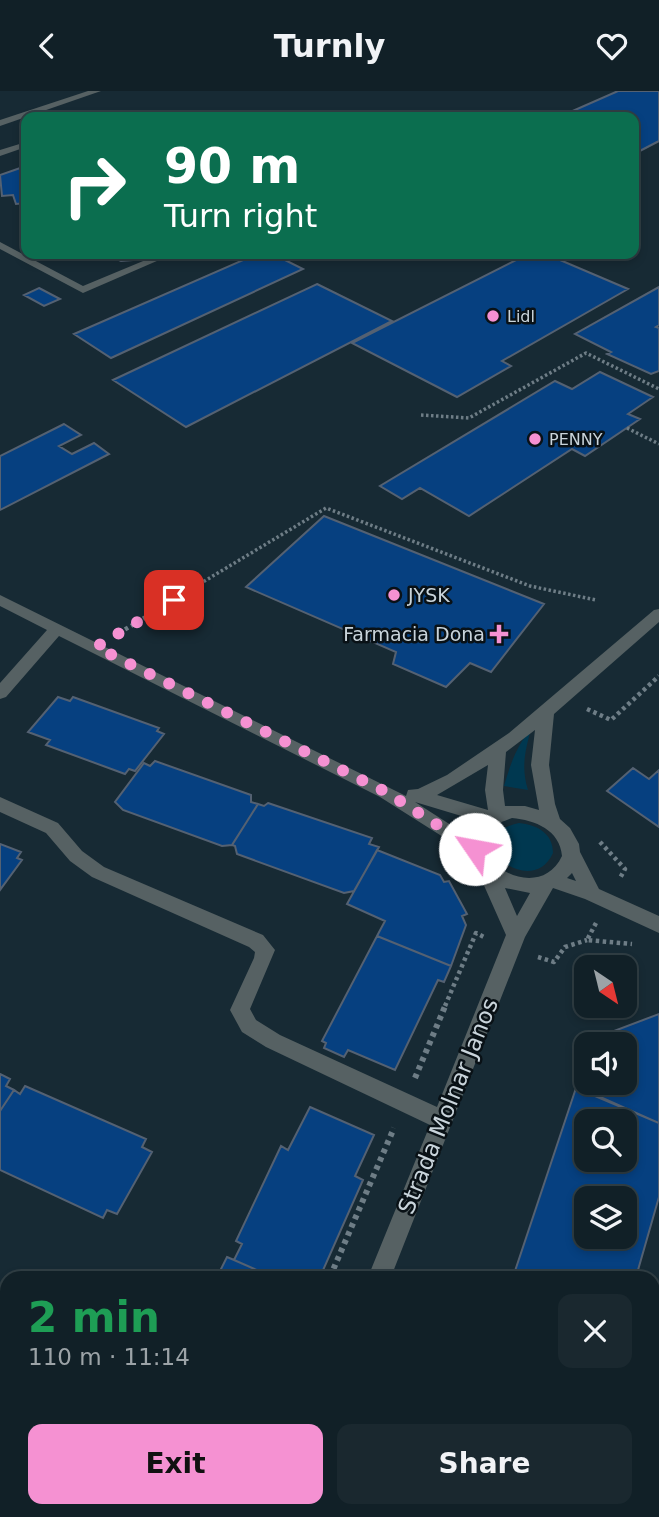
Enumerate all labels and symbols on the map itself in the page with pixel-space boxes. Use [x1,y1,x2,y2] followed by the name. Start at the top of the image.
[507,307,535,326] place label: Lidl
[485,308,501,324] marker: Lidl
[549,430,603,449] place label: PENNY
[527,431,543,447] marker: PENNY
[144,570,204,630] pin
[407,584,450,606] place label: JYSK
[386,587,402,603] marker: JYSK
[343,623,485,645] place label: Farmacia Dona
[491,626,507,642] marker: Farmacia Dona
[438,812,512,886] position arrow
[574,955,637,1019] north arrow
[393,994,503,1218] street label: Strada Molnar Janos

